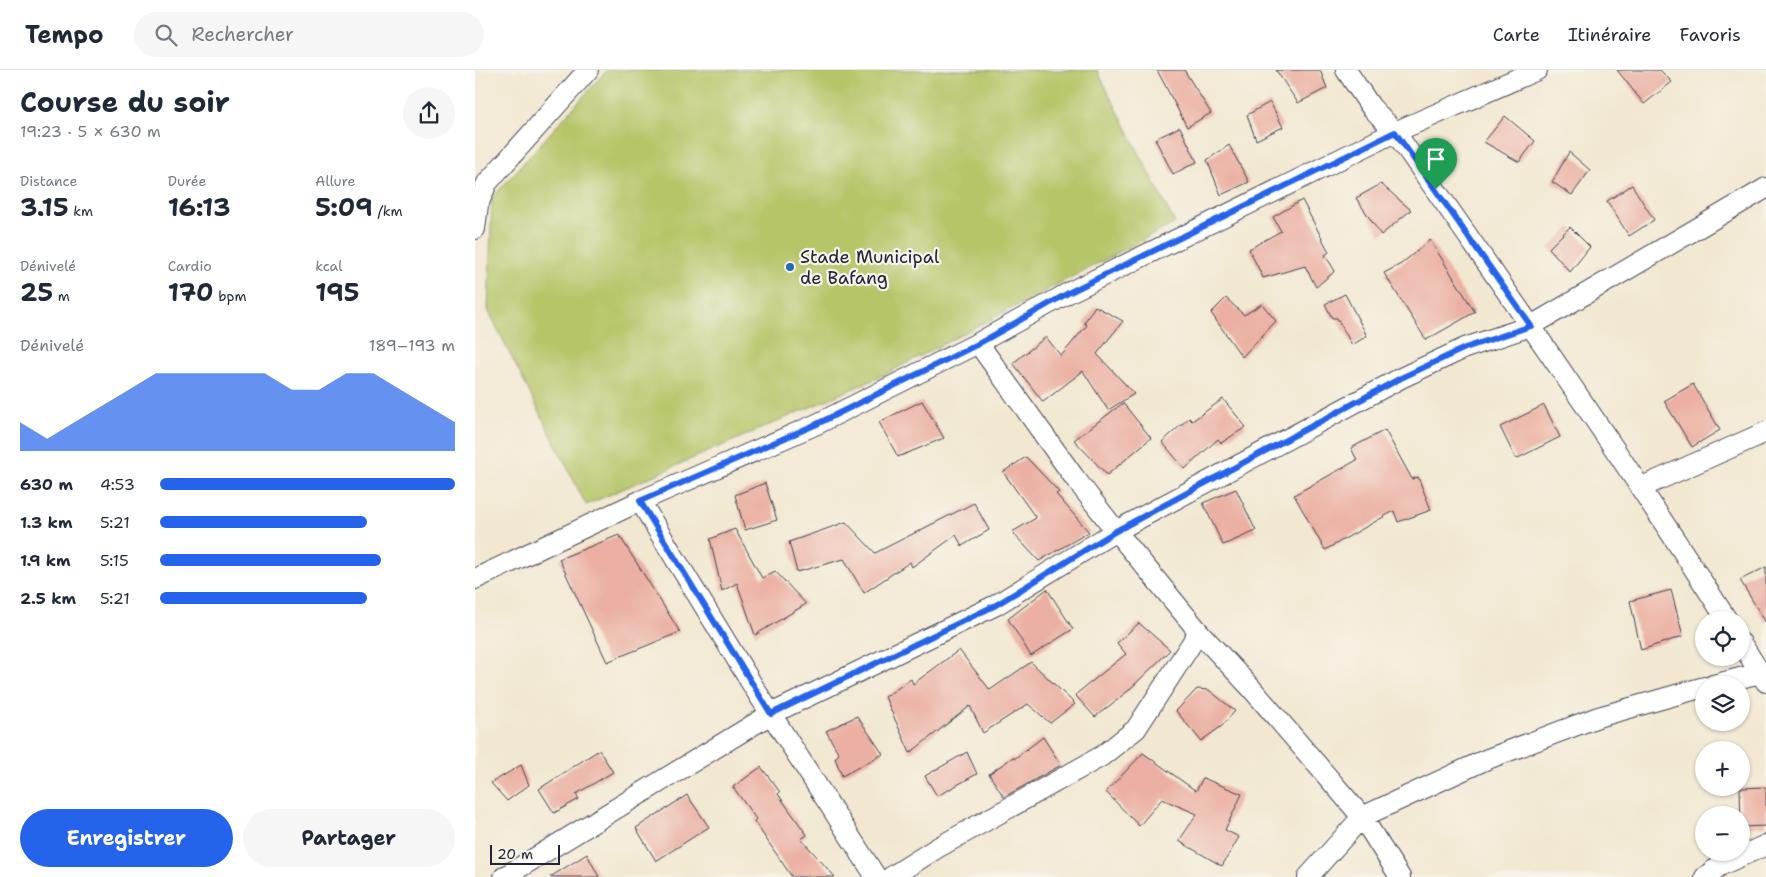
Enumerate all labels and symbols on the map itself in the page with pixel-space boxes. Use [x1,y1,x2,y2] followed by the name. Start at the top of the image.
[1415,138,1457,189] pin
[800,245,940,290] place label: Stade Municipal de Bafang
[784,261,796,273] marker: Stade Municipal de Bafang
[490,842,560,865] scale bar

